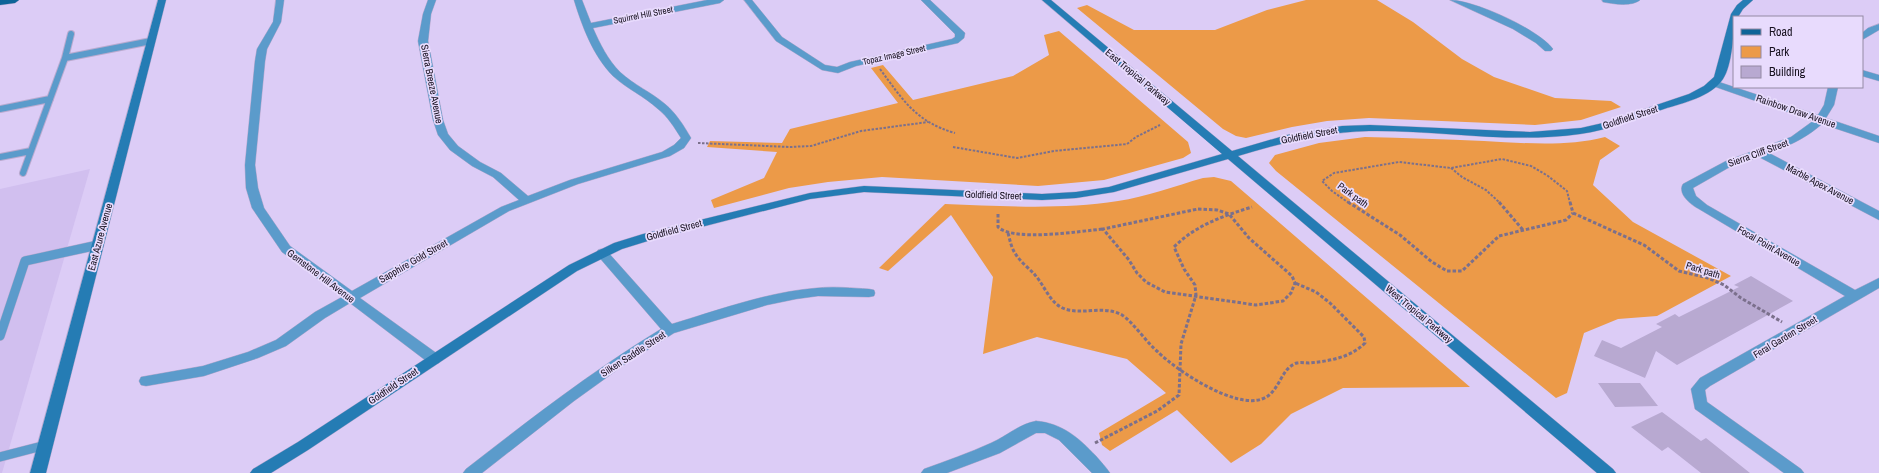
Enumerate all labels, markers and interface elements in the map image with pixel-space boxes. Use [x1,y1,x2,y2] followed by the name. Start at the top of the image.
[612,3,674,27] street label: Squirrel Hill Street
[1733,16,1863,88] legend
[1769,24,1793,40] text: Road
[861,42,927,68] street label: Topaz Image Street
[418,43,446,125] street label: Sierra Breeze Avenue
[1769,44,1789,60] text: Park
[1103,46,1174,109] street label: East Tropical Parkway
[1769,64,1806,80] text: Building
[1755,91,1838,131] street label: Rainbow Draw Avenue
[1601,102,1660,132] street label: Goldfield Street
[1280,123,1339,147] street label: Goldfield Street
[1726,136,1791,170] street label: Sierra Cliff Street
[1784,161,1857,208] street label: Marble Apex Avenue
[1335,179,1371,211] street label: Park path
[964,188,1022,203] street label: Goldfield Street
[85,201,115,272] street label: East Azure Avenue
[645,216,704,244] street label: Goldfield Street
[1735,223,1803,269] street label: Focal Point Avenue
[376,236,450,286] street label: Sapphire Gold Street
[285,246,358,306] street label: Gemstone Hill Avenue
[1684,259,1722,281] street label: Park path
[1383,282,1456,346] street label: West Tropical Parkway
[1751,313,1820,361] street label: Feral Garden Street
[598,328,668,380] street label: Silken Saddle Street
[366,364,421,407] street label: Goldfield Street

